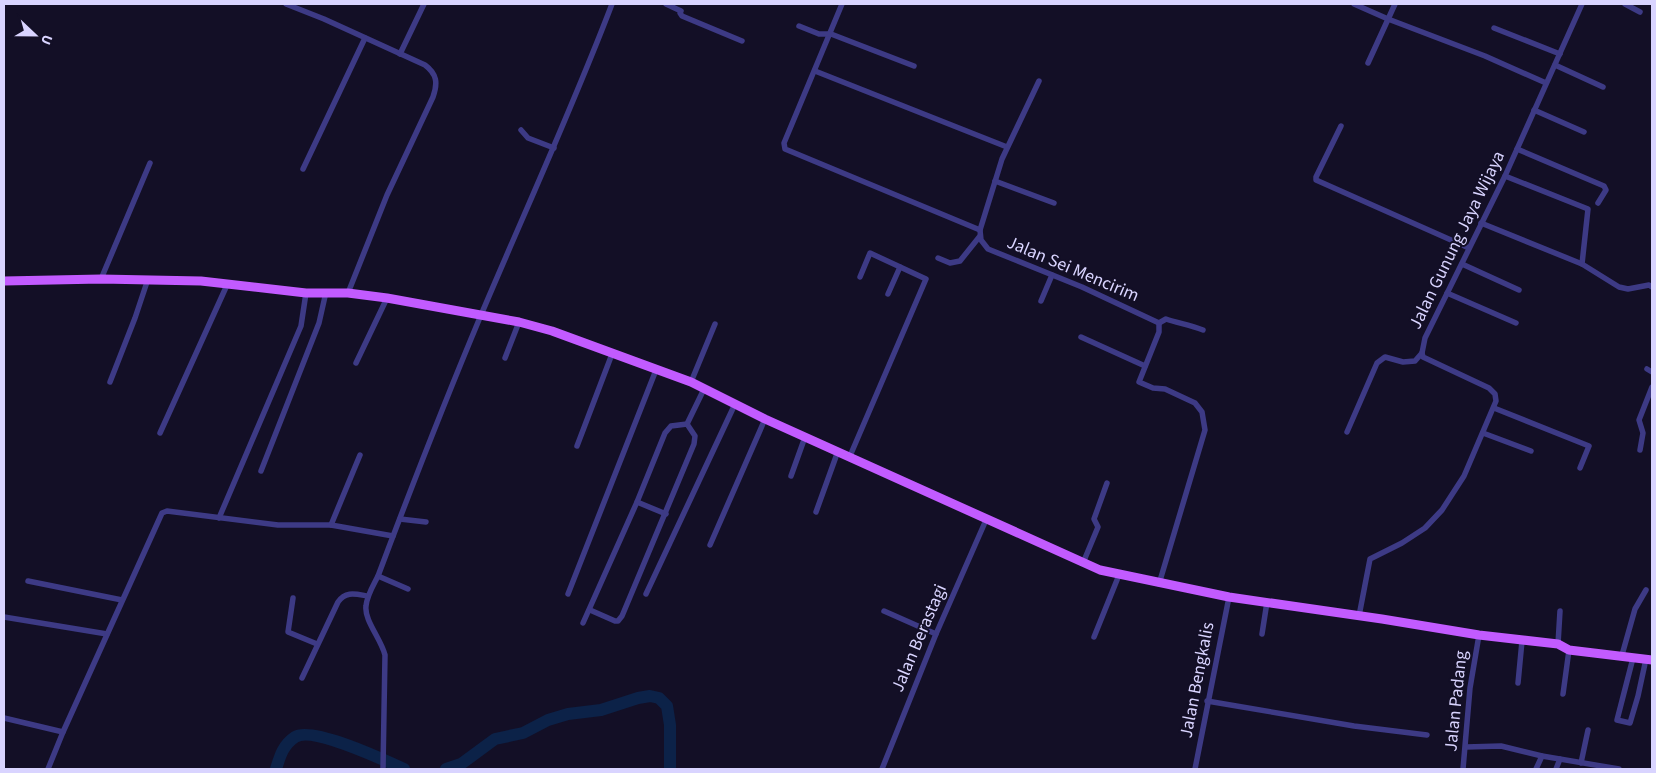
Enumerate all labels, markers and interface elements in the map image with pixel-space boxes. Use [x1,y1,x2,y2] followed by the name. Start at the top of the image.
[10,10,60,60] north arrow
[35,31,57,48] text: U
[1403,147,1511,333] street label: Jalan Gunung Jaya Wijaya
[1003,230,1143,308] street label: Jalan Sei Mencirim
[885,580,953,696] street label: Jalan Berastagi
[1174,620,1220,740] street label: Jalan Bengkalis
[1438,649,1474,753] street label: Jalan Padang

